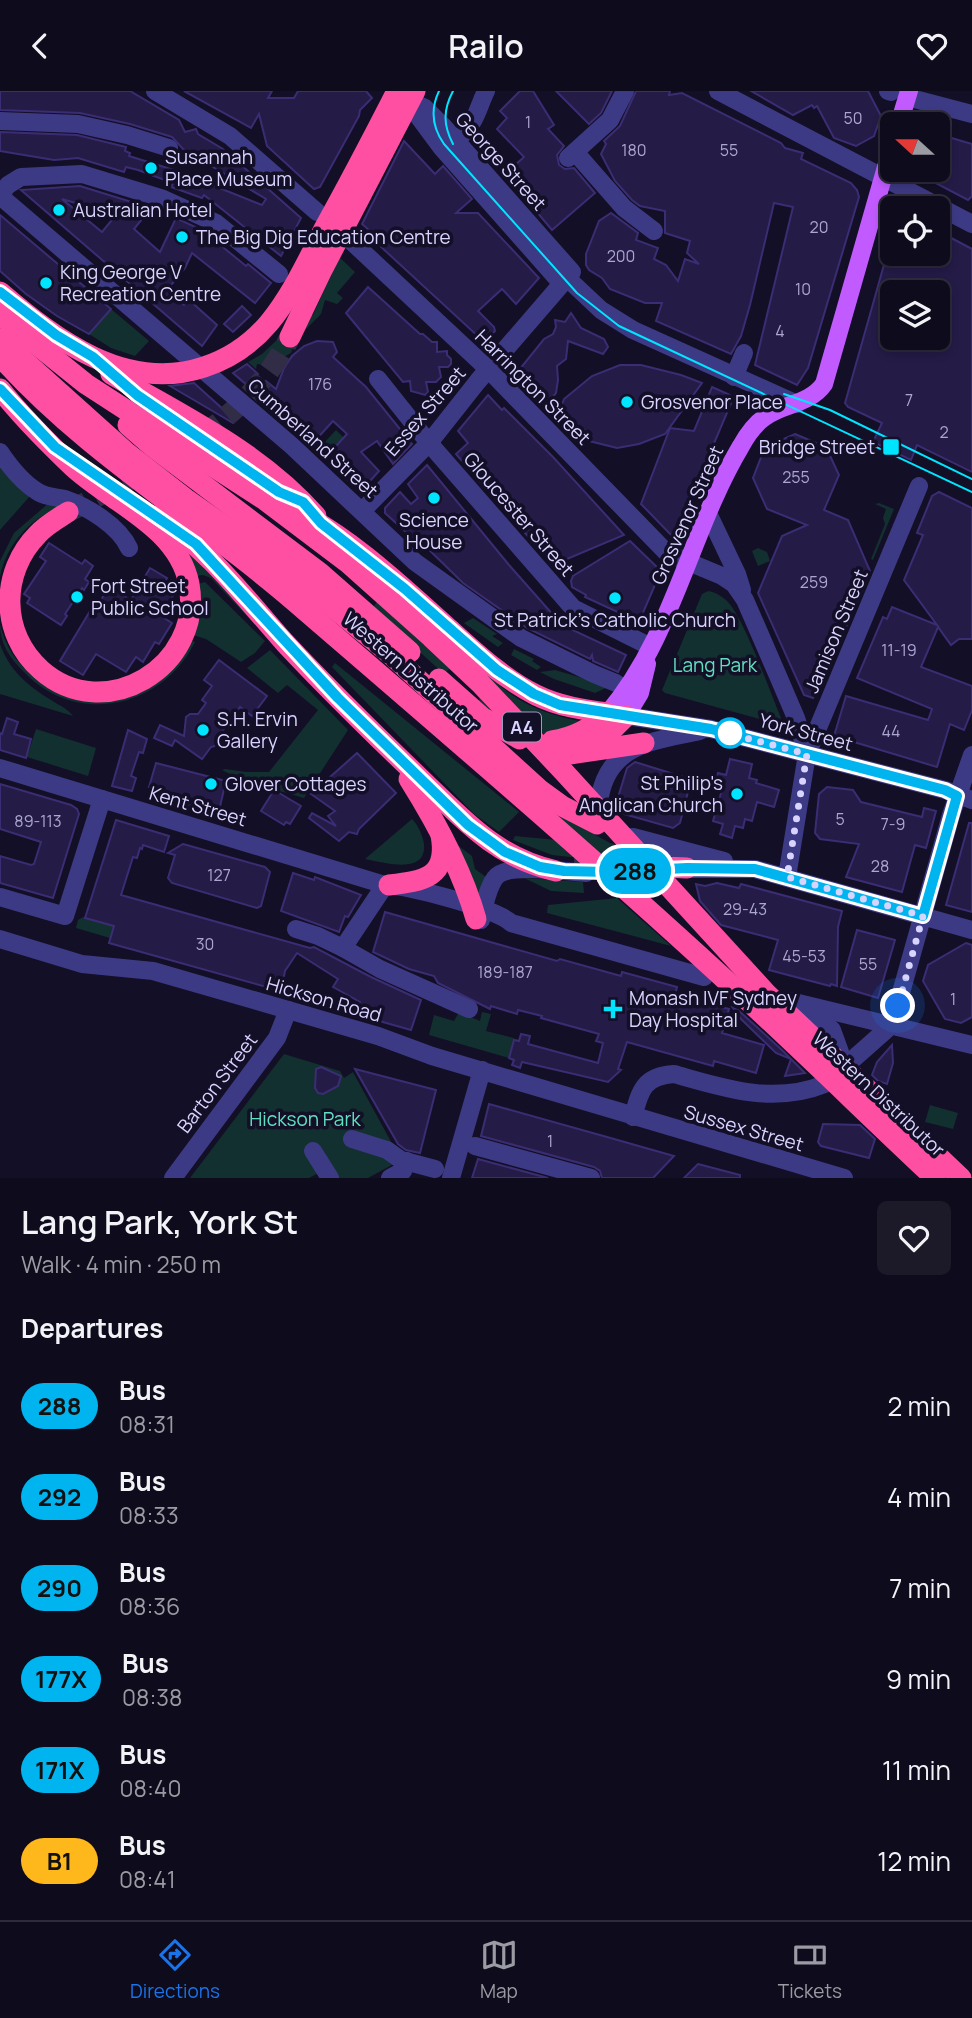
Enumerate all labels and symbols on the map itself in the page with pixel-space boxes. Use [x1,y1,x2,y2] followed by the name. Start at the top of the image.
[450,106,552,216] street label: George Street
[844,107,863,129] house number: 50
[525,111,531,133] house number: 1
[880,112,950,182] north arrow
[621,139,647,161] house number: 180
[720,139,738,161] house number: 55
[165,144,292,192] place label: Susannah Place Museum
[143,160,159,176] marker: Susannah Place Museum
[73,197,212,223] place label: Australian Hotel
[51,202,67,218] marker: Australian Hotel
[810,216,828,238] house number: 20
[196,224,451,250] place label: The Big Dig Education Centre
[174,229,190,245] marker: The Big Dig Education Centre
[607,245,635,267] house number: 200
[60,259,221,307] place label: King George V Recreation Centre
[38,275,54,291] marker: King George V Recreation Centre
[795,278,811,300] house number: 10
[775,320,785,342] house number: 4
[470,324,596,450] street label: Harrington Street
[379,361,471,461] street label: Essex Street
[242,372,384,504] street label: Cumberland Street
[308,373,332,395] house number: 176
[641,389,783,415] place label: Grosvenor Place
[905,389,913,411] house number: 7
[619,394,635,410] marker: Grosvenor Place
[939,421,949,443] house number: 2
[759,434,875,460] place label: Bridge Street
[881,437,901,457] marker: Bridge Street
[645,441,729,589] street label: Grosvenor Street
[458,446,580,582] street label: Gloucester Street
[782,466,810,488] house number: 255
[426,490,442,506] marker: Science House
[399,507,469,555] place label: Science House
[798,565,874,697] street label: Jamison Street
[800,571,828,593] house number: 259
[91,573,209,621] place label: Fort Street Public School
[69,589,85,605] marker: Fort Street Public School
[607,590,623,606] marker: St Patrick's Catholic Church
[338,606,485,738] street label: Western Distributor
[494,607,736,633] place label: St Patrick's Catholic Church
[881,639,917,661] house number: 11-19
[673,652,758,678] park label: Lang Park
[217,706,298,754] place label: S.H. Ervin Gallery
[756,707,856,757] street label: York Street
[503,713,541,741] road number: A4
[715,718,745,748] unlabelled marker
[881,720,901,742] house number: 44
[195,722,211,738] marker: S.H. Ervin Gallery
[579,770,723,818] place label: St Philip's Anglican Church
[225,771,367,797] place label: Glover Cottages
[203,776,219,792] marker: Glover Cottages
[146,780,250,832] street label: Kent Street
[729,786,745,802] marker: St Philip's Anglican Church
[835,808,845,830] house number: 5
[14,810,62,832] house number: 89-113
[881,813,905,835] house number: 7-9
[595,848,675,894] line badge: 288
[871,855,889,877] house number: 28
[207,864,231,886] house number: 127
[723,898,767,920] house number: 29-43
[196,933,214,955] house number: 30
[782,945,826,967] house number: 45-53
[859,953,877,975] house number: 55
[477,961,533,983] house number: 189-187
[263,970,385,1028] street label: Hickson Road
[629,985,797,1033] place label: Monash IVF Sydney Day Hospital
[880,988,915,1023] your location
[950,988,956,1010] house number: 1
[603,999,623,1019] marker: Monash IVF Sydney Day Hospital
[807,1026,951,1162] street label: Western Distributor
[171,1028,263,1138] street label: Barton Street
[681,1099,807,1157] street label: Sussex Street
[249,1106,361,1132] park label: Hickson Park
[547,1130,553,1152] house number: 1

